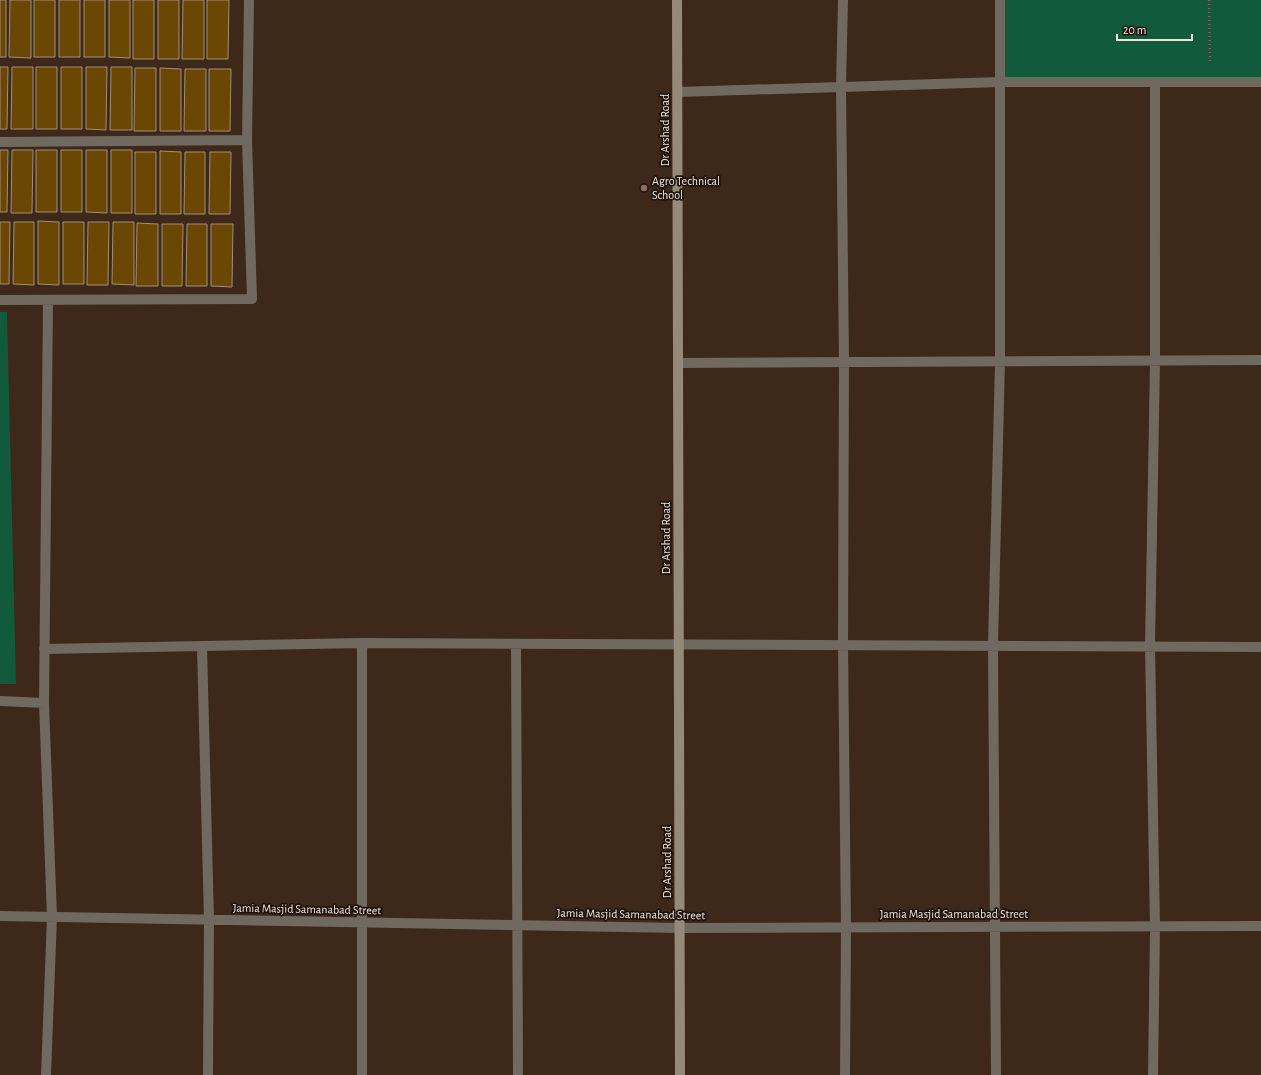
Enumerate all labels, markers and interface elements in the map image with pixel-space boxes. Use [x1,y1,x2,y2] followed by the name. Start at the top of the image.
[1117,16,1192,42] scale bar
[1123,24,1146,36] text: 20 m
[659,94,671,166] street label: Dr Arshad Road
[652,175,720,201] place label: Agro Technical School
[639,183,649,193] marker: Agro Technical School
[660,502,672,574] street label: Dr Arshad Road
[661,826,673,898] street label: Dr Arshad Road
[233,902,381,917] street label: Jamia Masjid Samanabad Street
[557,907,705,922] street label: Jamia Masjid Samanabad Street
[880,908,1028,921] street label: Jamia Masjid Samanabad Street

